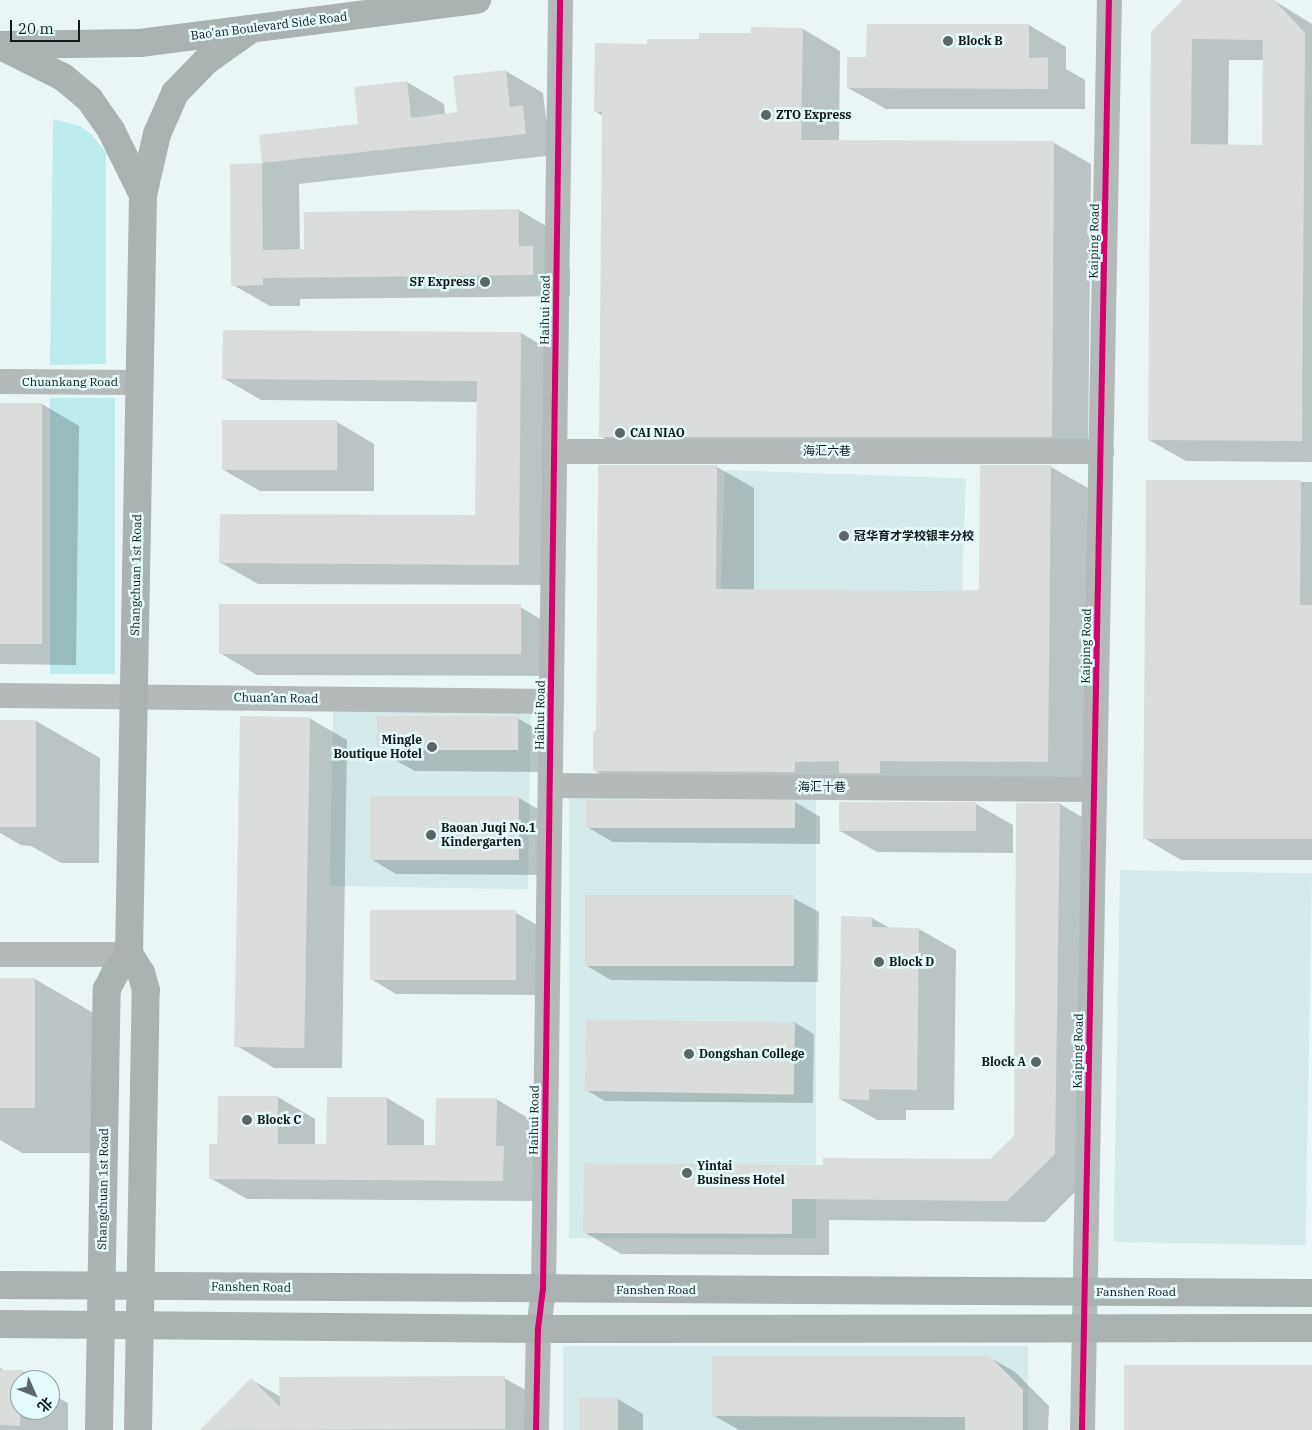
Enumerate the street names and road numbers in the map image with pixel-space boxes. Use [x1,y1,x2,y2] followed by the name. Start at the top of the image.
[190,9,348,43] street label: Bao'an Boulevard Side Road
[1086,203,1102,279] street label: Kaiping Road
[537,275,553,345] street label: Haihui Road
[22,375,118,389] street label: Chuankang Road
[803,444,851,458] street label: 海汇六巷
[128,514,144,636] street label: Shangchuan 1st Road
[1078,608,1094,684] street label: Kaiping Road
[532,680,548,750] street label: Haihui Road
[234,690,318,706] street label: Chuan’an Road
[798,780,846,794] street label: 海汇十巷
[1070,1013,1086,1089] street label: Kaiping Road
[526,1085,542,1155] street label: Haihui Road
[95,1128,111,1250] street label: Shangchuan 1st Road
[211,1279,291,1295] street label: Fanshen Road
[616,1283,696,1297] street label: Fanshen Road
[1096,1285,1176,1299] street label: Fanshen Road

